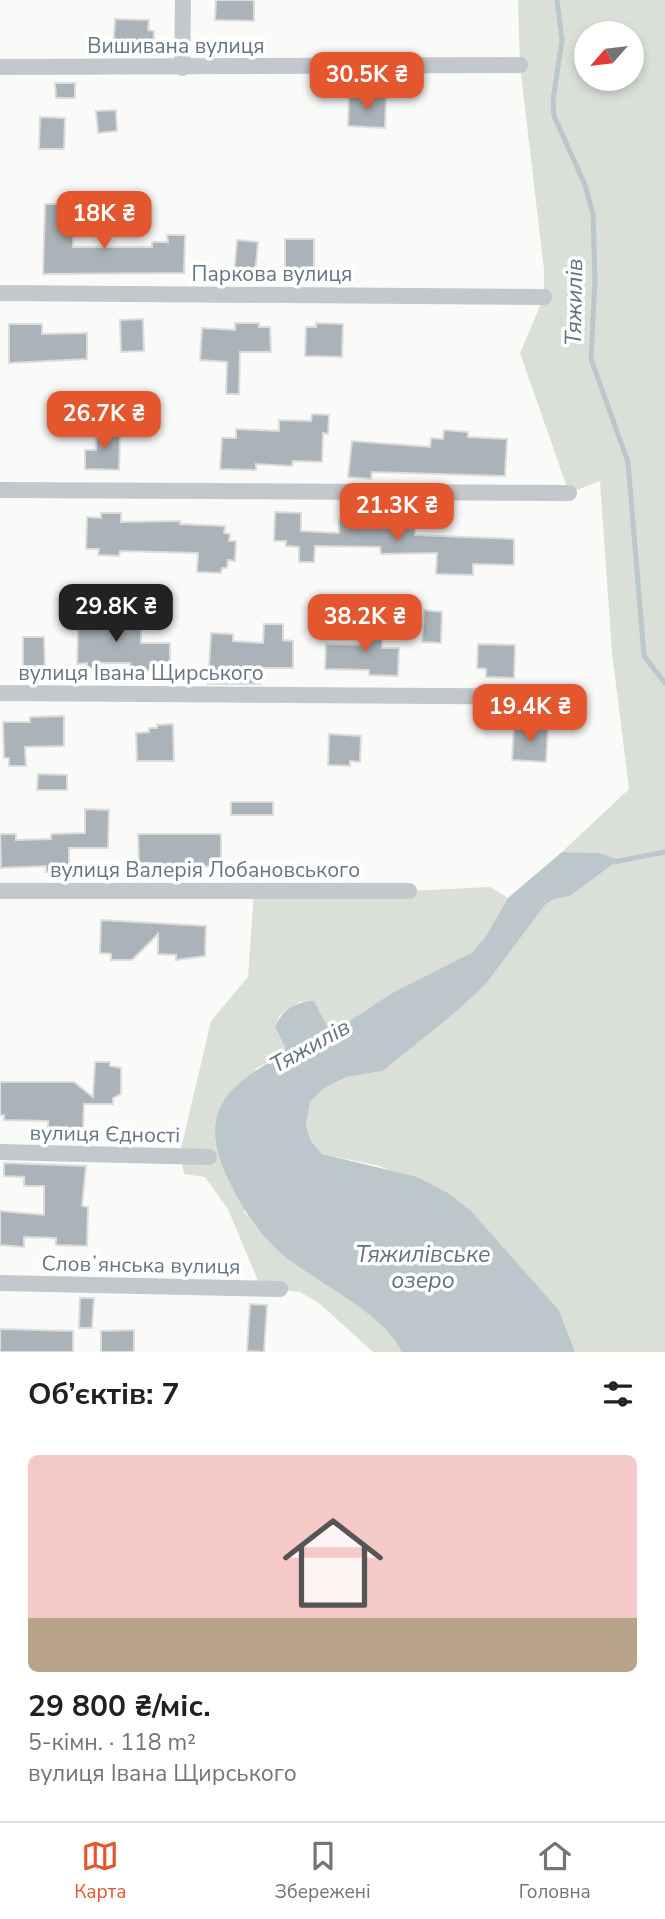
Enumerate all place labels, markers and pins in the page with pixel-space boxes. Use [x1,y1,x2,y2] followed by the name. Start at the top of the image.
[302,52,432,112] pin: 30.5K ₴
[55,191,153,251] pin: 18K ₴
[39,392,169,451] pin: 26.7K ₴
[332,484,462,543] pin: 21.3K ₴
[51,584,181,644] pin: 29.8K ₴
[300,594,430,654] pin: 38.2K ₴
[465,684,595,744] pin: 19.4K ₴

